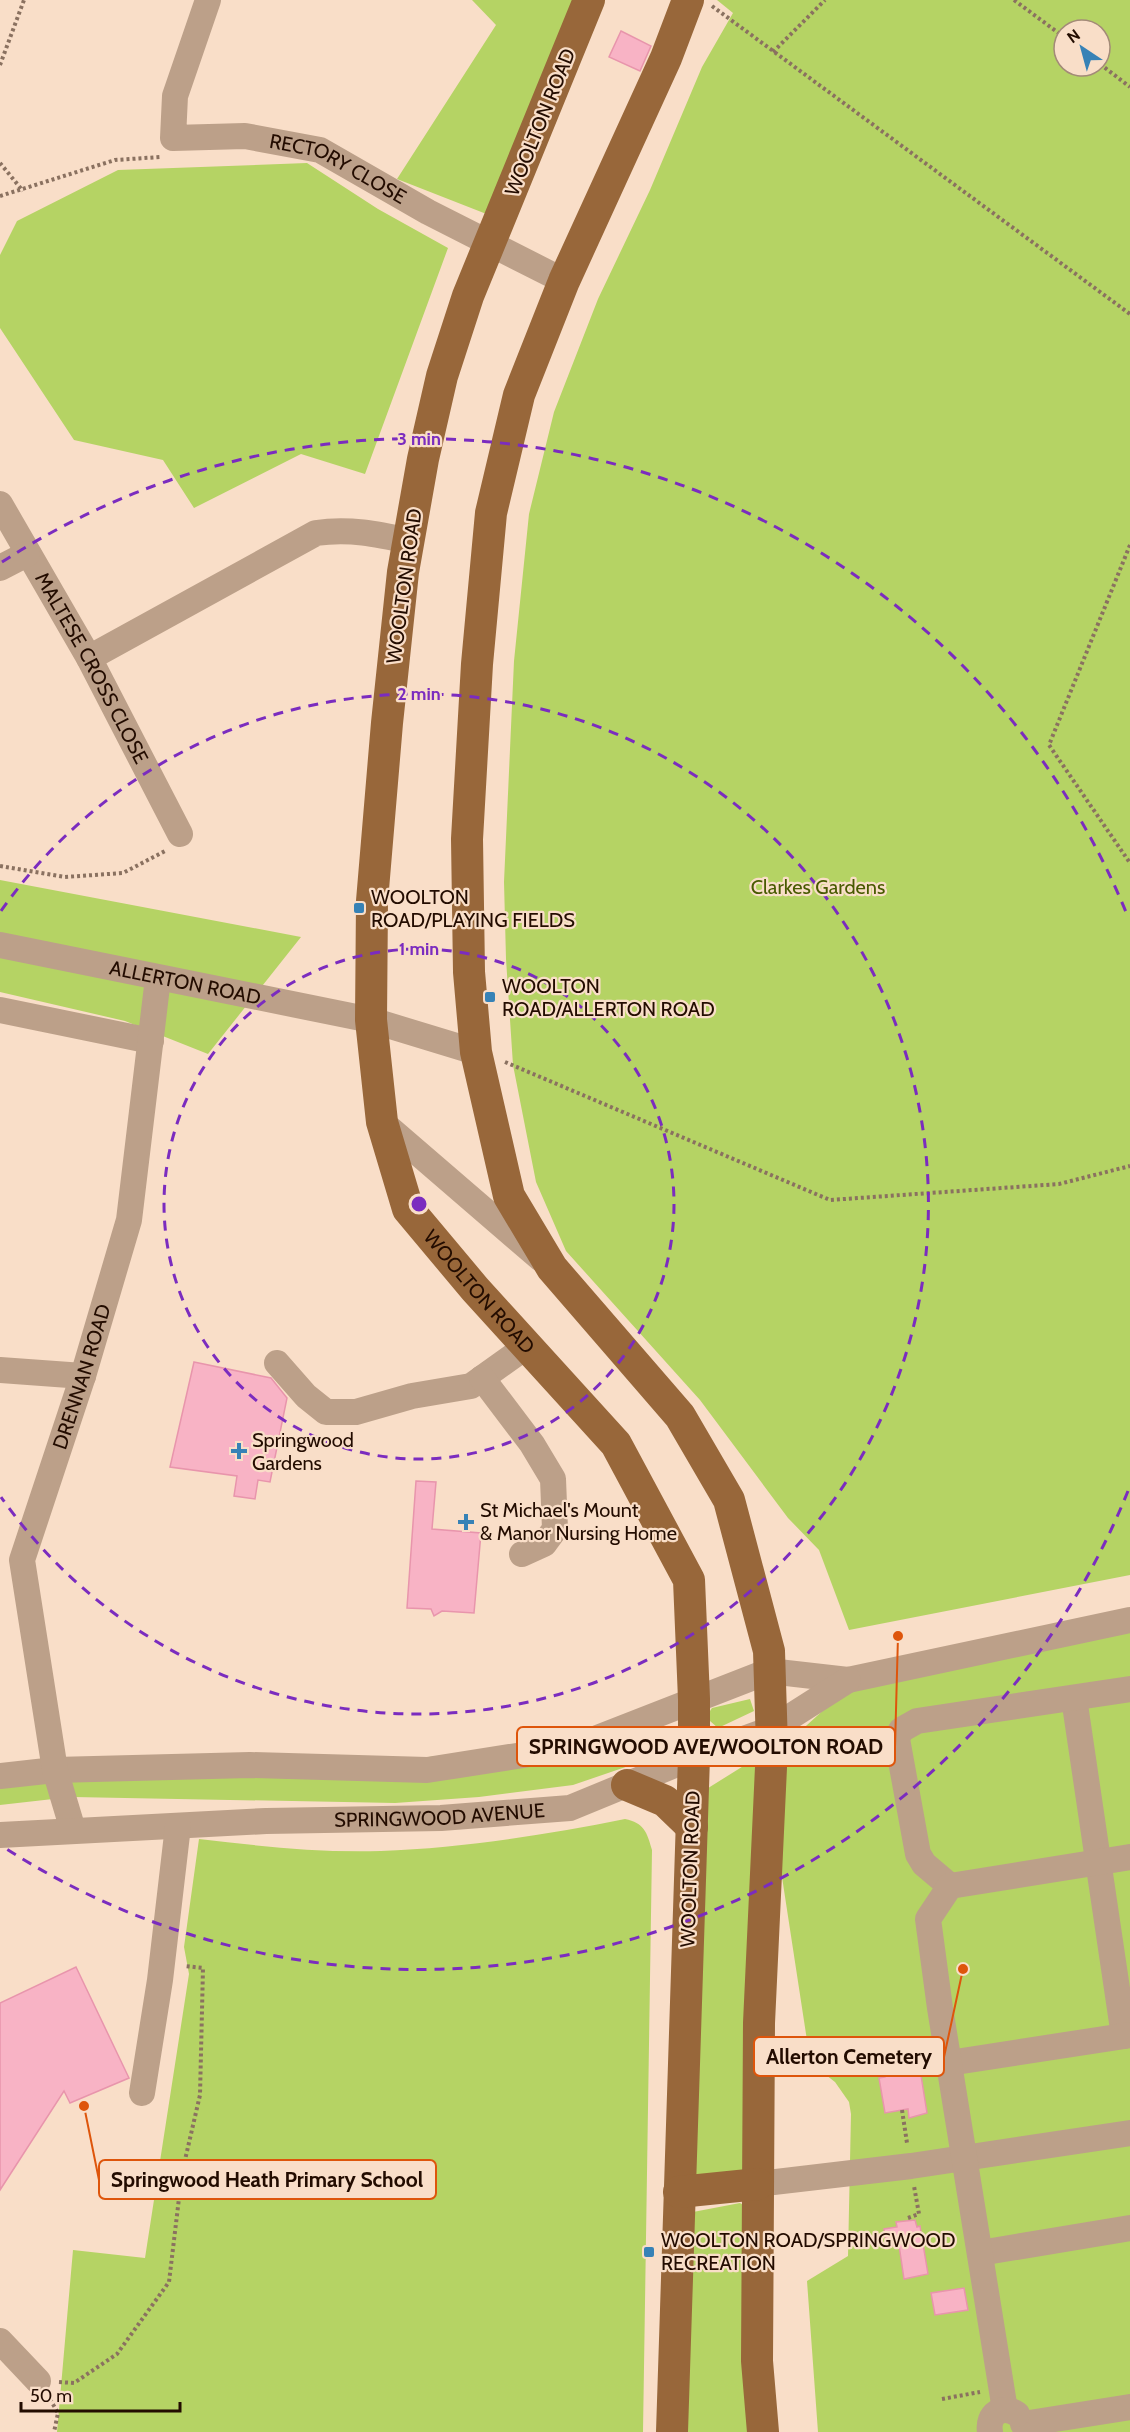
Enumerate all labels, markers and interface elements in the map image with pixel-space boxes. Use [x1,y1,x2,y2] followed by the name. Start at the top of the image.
[1052,18,1112,78] north arrow
[1063,25,1084,47] text: N
[500,45,580,199] street label: WOOLTON ROAD
[267,129,410,209] street label: RECTORY CLOSE
[397,428,441,450] text: 3 min
[381,507,427,665] street label: WOOLTON ROAD
[30,568,153,768] street label: MALTESE CROSS CLOSE
[397,683,441,705] text: 2 min
[751,875,885,899] park label: Clarkes Gardens
[371,885,575,932] place label: WOOLTON ROAD/PLAYING FIELDS
[352,901,366,915] marker: WOOLTON ROAD/PLAYING FIELDS
[399,938,439,960] text: 1 min
[108,955,263,1009] street label: ALLERTON ROAD
[502,974,715,1021] place label: WOOLTON ROAD/ALLERTON ROAD
[483,990,497,1004] marker: WOOLTON ROAD/ALLERTON ROAD
[409,1194,429,1214] centre of rings
[419,1225,540,1359] street label: WOOLTON ROAD
[48,1301,116,1452] street label: DRENNAN ROAD
[252,1428,354,1475] place label: Springwood Gardens
[230,1442,248,1460] marker: Springwood Gardens
[480,1498,677,1545] place label: St Michael's Mount & Manor Nursing Home
[457,1513,475,1531] marker: St Michael's Mount & Manor Nursing Home
[517,1727,895,1766] callout: SPRINGWOOD AVE/WOOLTON ROAD
[529,1734,883,1759] text: SPRINGWOOD AVE/WOOLTON ROAD
[675,1790,705,1948] street label: WOOLTON ROAD
[334,1798,546,1832] street label: SPRINGWOOD AVENUE
[754,2037,944,2076] callout: Allerton Cemetery
[766,2044,933,2069] text: Allerton Cemetery
[99,2160,436,2199] callout: Springwood Heath Primary School
[111,2167,424,2192] text: Springwood Heath Primary School
[661,2228,956,2275] place label: WOOLTON ROAD/SPRINGWOOD RECREATION
[642,2245,656,2259] marker: WOOLTON ROAD/SPRINGWOOD RECREATION
[21,2375,180,2413] scale bar
[30,2385,72,2407] text: 50 m

